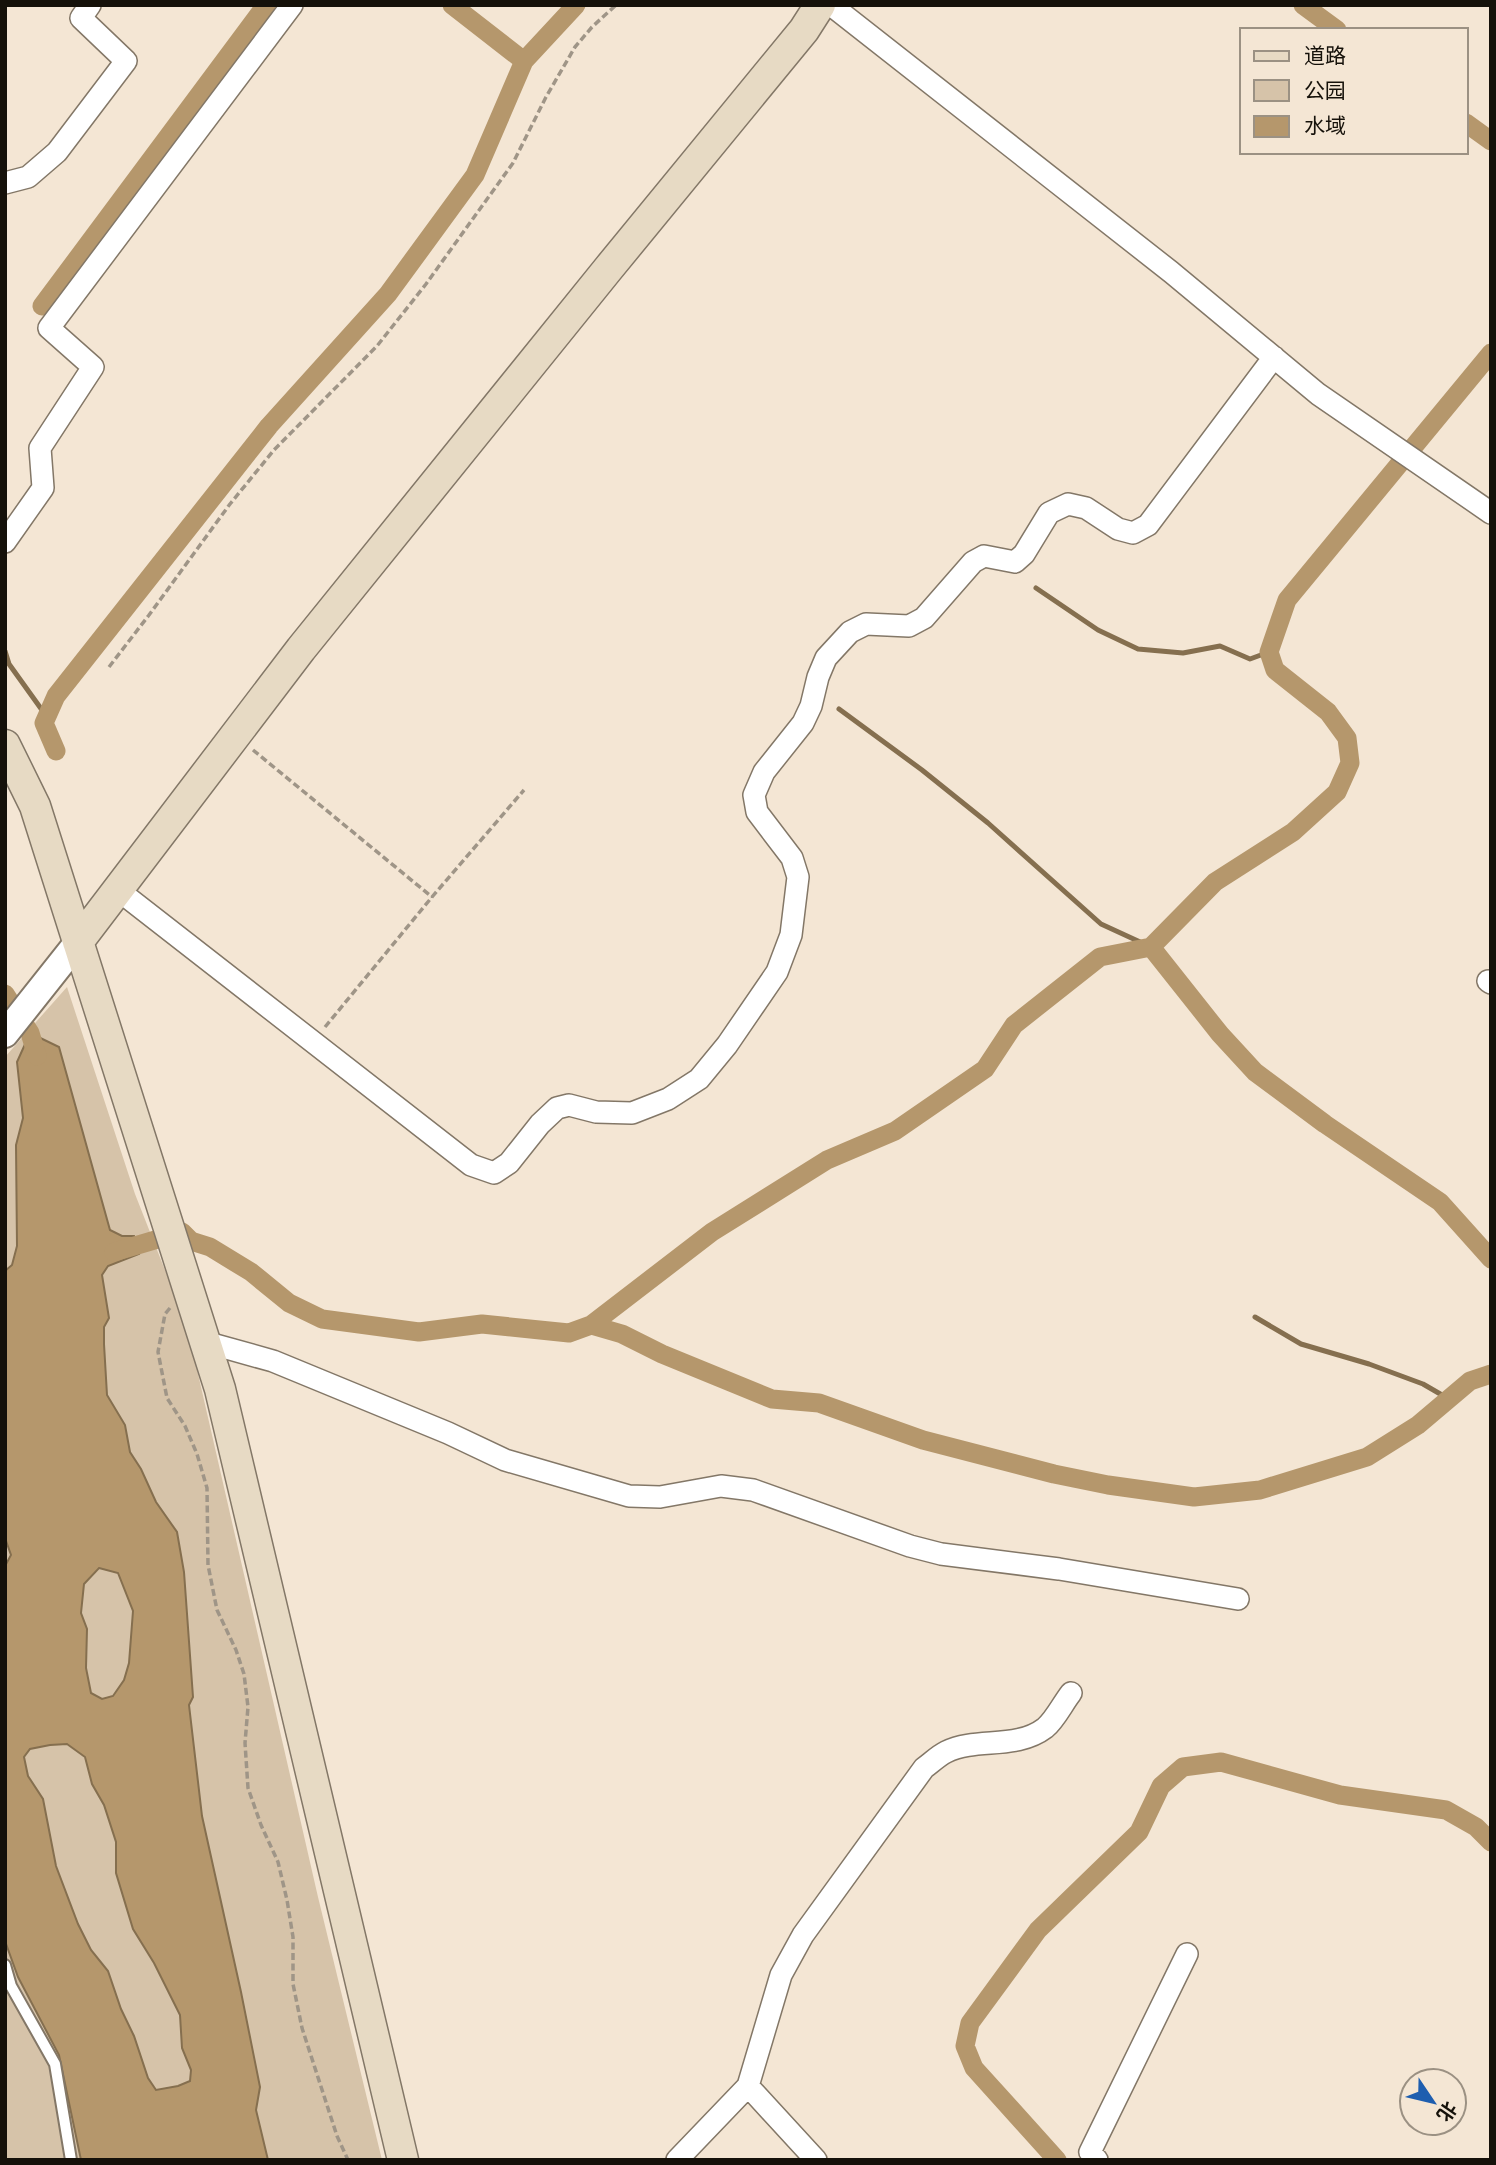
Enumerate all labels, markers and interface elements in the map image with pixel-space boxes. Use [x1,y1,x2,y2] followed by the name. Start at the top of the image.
[1240,28,1468,154] legend
[1304,43,1346,69] text: 道路
[1304,78,1346,104] text: 公园
[1304,113,1346,139] text: 水域
[1398,2067,1468,2137] north arrow
[1431,2097,1461,2126] text: 北

